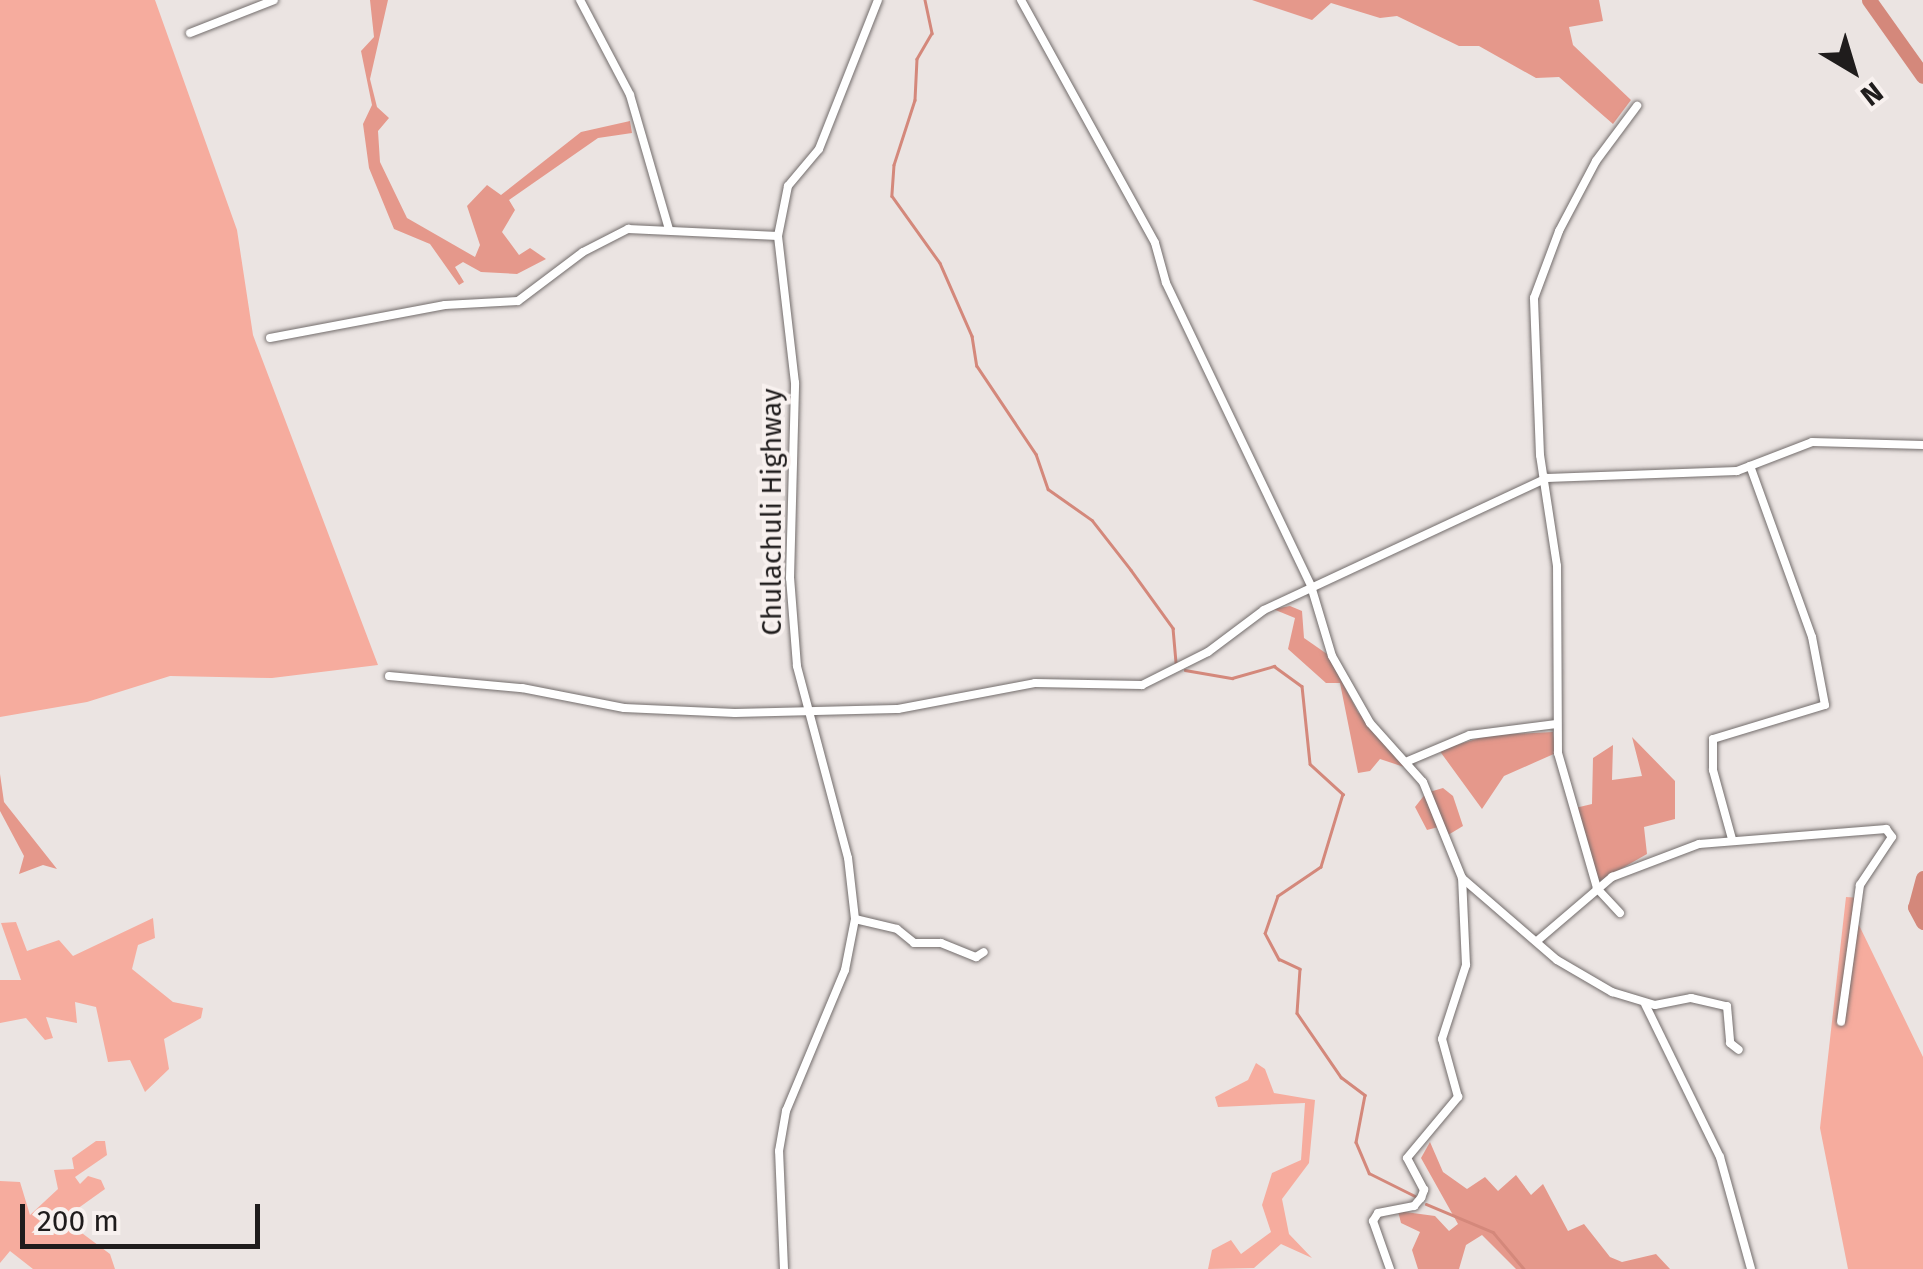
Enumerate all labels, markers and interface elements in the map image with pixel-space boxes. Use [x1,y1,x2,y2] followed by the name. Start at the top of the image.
[1803,20,1903,120] north arrow
[1854,75,1889,113] text: N
[755,388,789,636] street label: Chulachuli Highway
[25,1184,265,1246] scale bar
[37,1203,119,1239] text: 200 m

